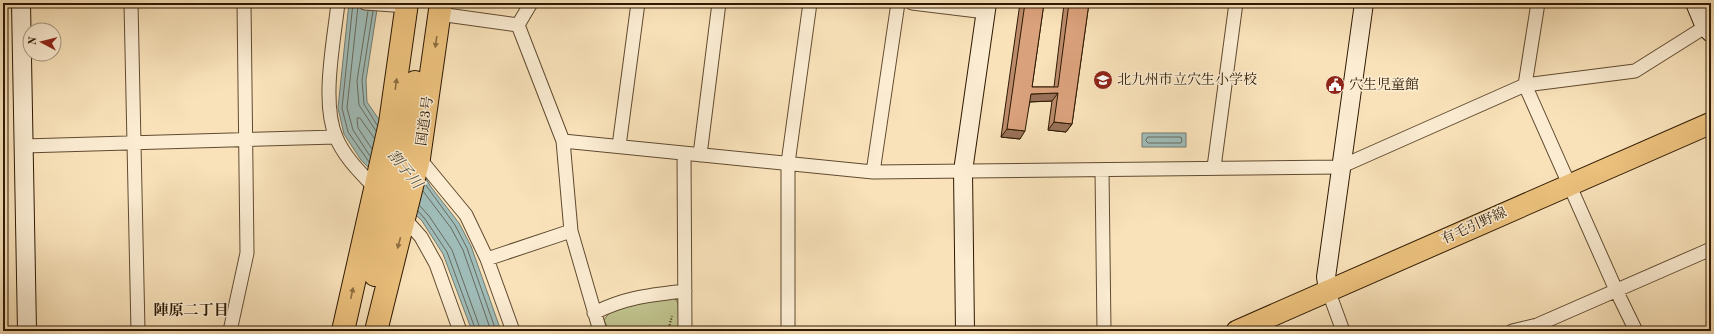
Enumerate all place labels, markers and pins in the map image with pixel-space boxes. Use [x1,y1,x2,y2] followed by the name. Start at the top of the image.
[1092,69,1114,91] school or university icon: 北九州市立穴生小学校
[1117,72,1257,87] place label: 北九州市立穴生小学校
[1324,74,1346,96] public building icon: 穴生児童館
[1349,77,1419,92] place label: 穴生児童館

